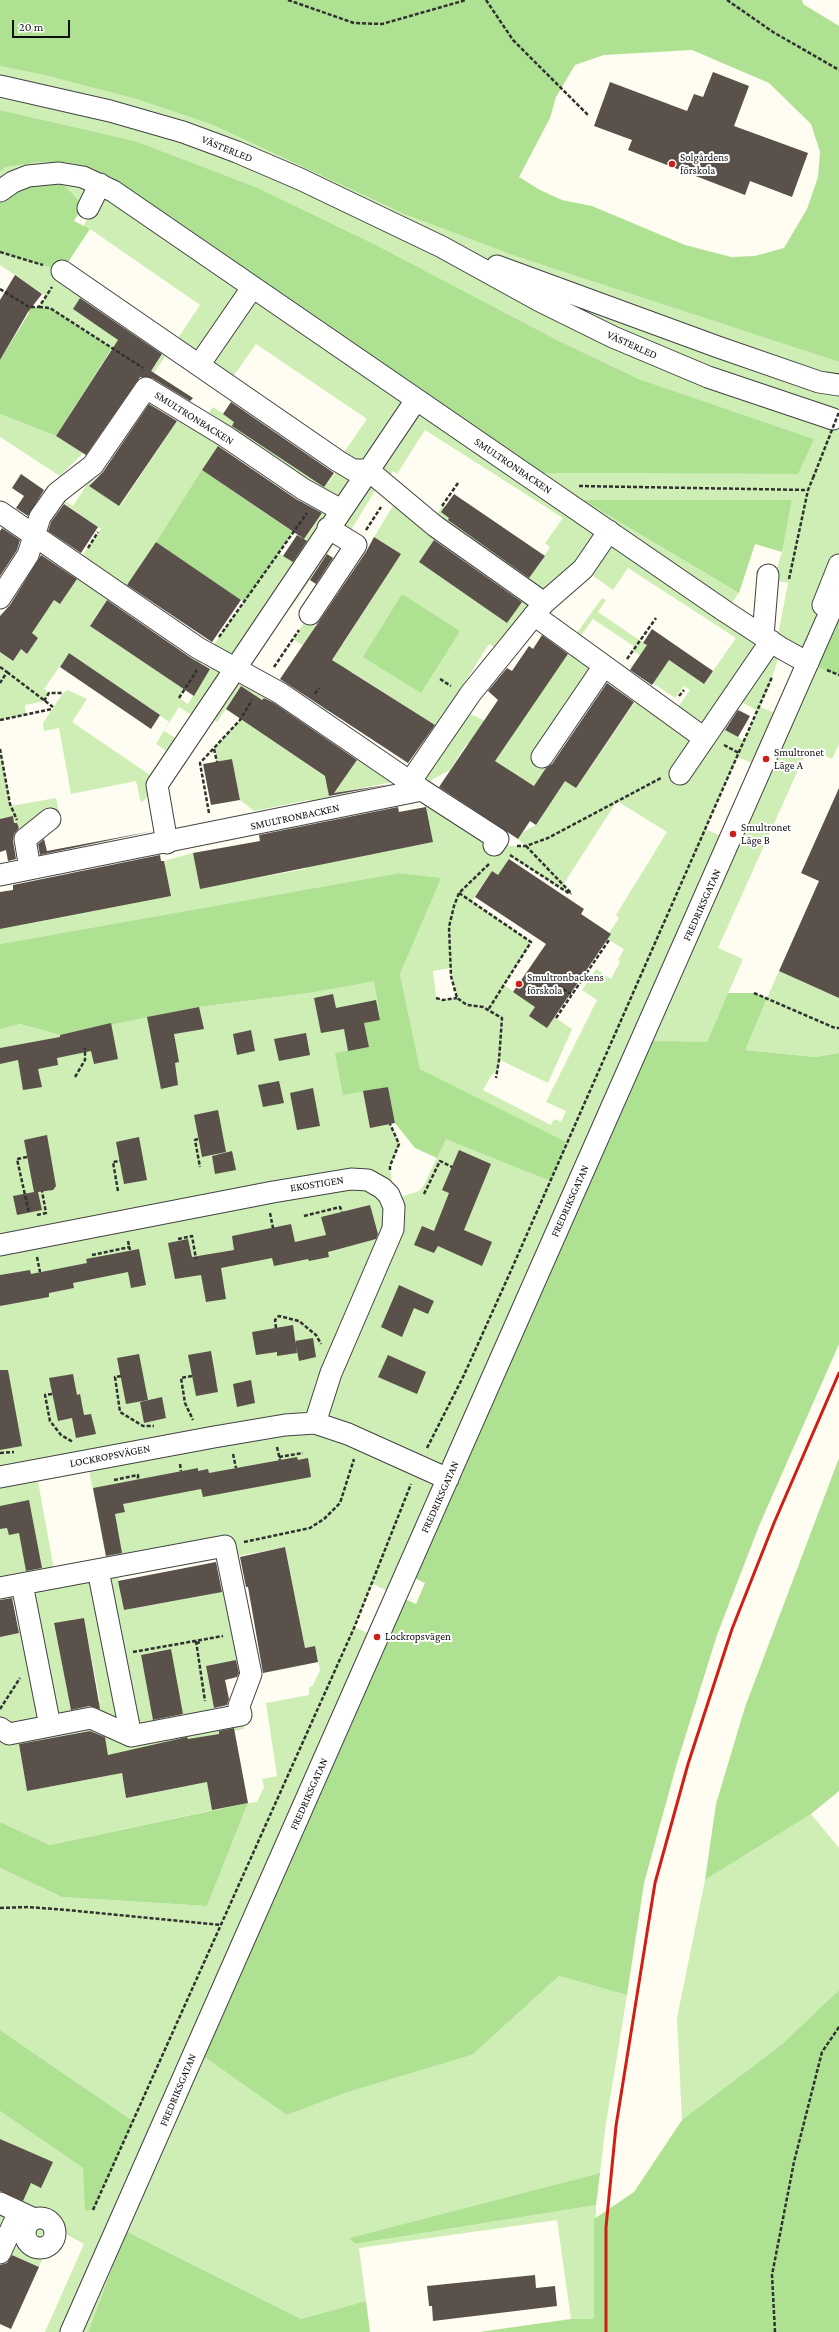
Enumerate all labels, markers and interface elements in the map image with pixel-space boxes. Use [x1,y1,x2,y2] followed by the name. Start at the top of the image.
[14,12,72,38] scale bar
[19,20,43,34] text: 20 m
[200,133,254,165] street label: VÄSTERLED
[680,151,728,177] place label: Solgårdens förskola
[667,159,677,169] marker: Solgårdens förskola
[605,328,659,362] street label: VÄSTERLED
[152,388,236,448] street label: SMULTRONBACKEN
[472,435,554,497] street label: SMULTRONBACKEN
[774,746,824,772] place label: Smultronet Läge A
[761,754,771,764] marker: Smultronet Läge A
[249,801,341,833] street label: SMULTRONBACKEN
[741,821,791,847] place label: Smultronet Läge B
[728,829,738,839] marker: Smultronet Läge B
[680,867,724,943] street label: FREDRIKSGATAN
[527,971,604,997] place label: Smultronbackens förskola
[514,979,524,989] marker: Smultronbackens förskola
[548,1163,592,1239] street label: FREDRIKSGATAN
[289,1173,345,1195] street label: EKOSTIGEN
[69,1442,151,1470] street label: LOCKROPSVÄGEN
[418,1459,462,1535] street label: FREDRIKSGATAN
[385,1630,451,1644] place label: Lockropsvägen
[372,1632,382,1642] marker: Lockropsvägen
[287,1756,331,1832] street label: FREDRIKSGATAN
[157,2052,199,2128] street label: FREDRIKSGATAN

